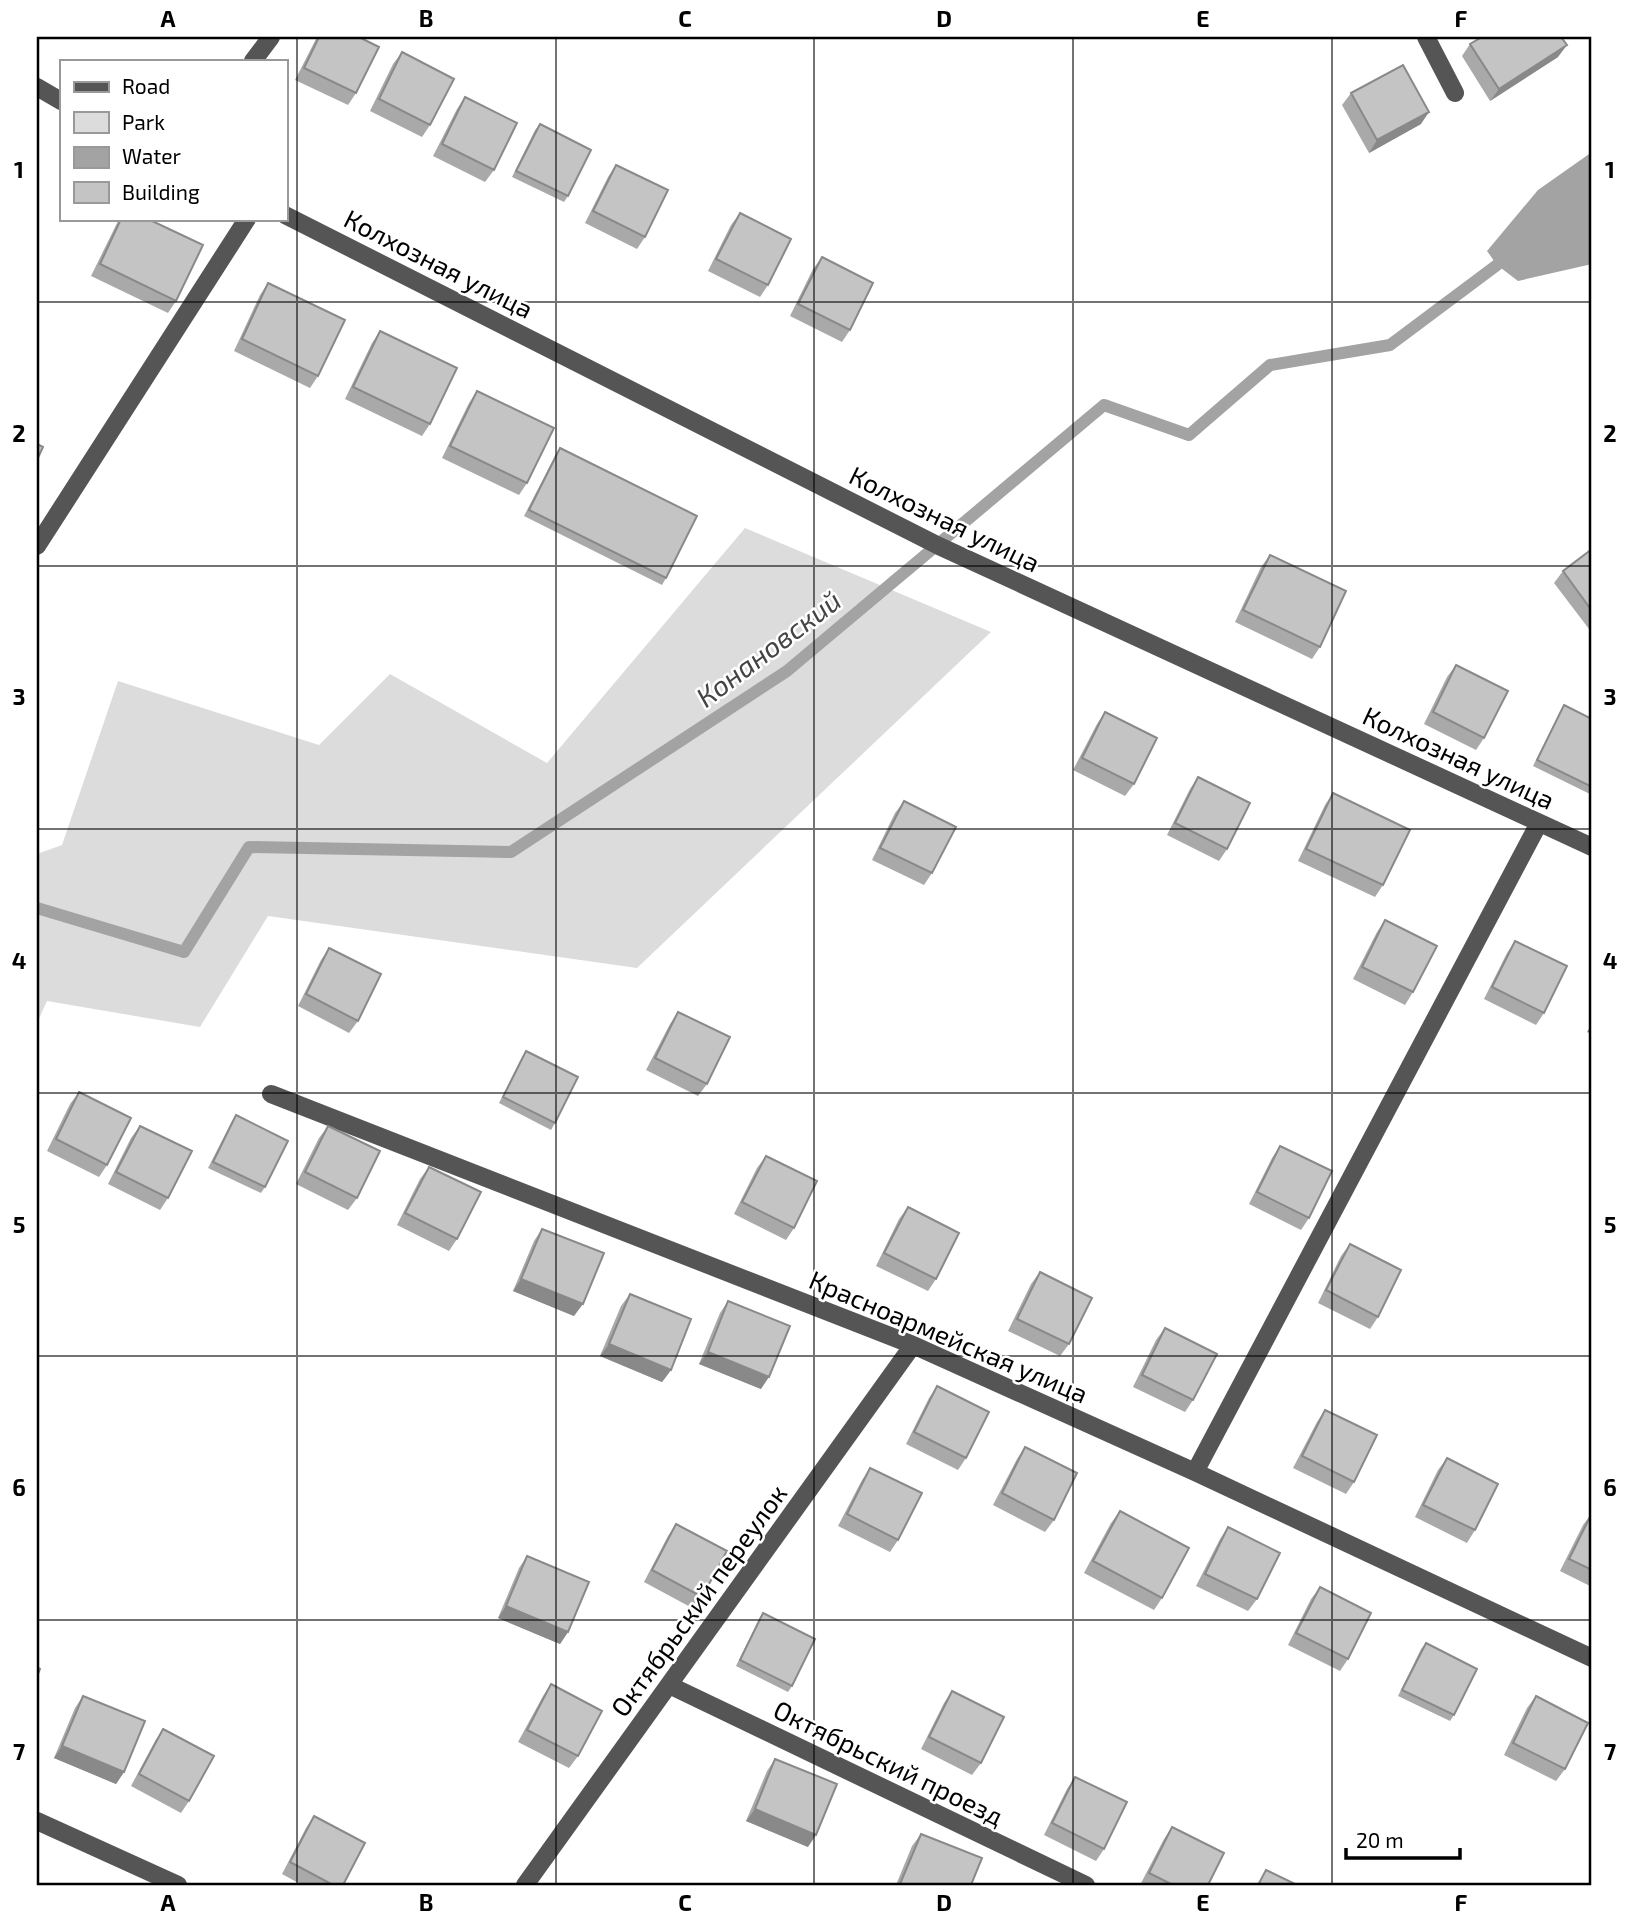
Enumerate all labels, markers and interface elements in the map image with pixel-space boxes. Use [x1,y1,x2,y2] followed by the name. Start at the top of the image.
[160,4,176,32] text: A
[419,4,433,32] text: B
[678,4,692,32] text: C
[936,4,952,32] text: D
[1196,4,1210,32] text: E
[1455,4,1468,32] text: F
[60,60,287,220] legend
[122,73,170,98] text: Road
[122,109,165,134] text: Park
[122,143,181,168] text: Water
[14,155,24,183] text: 1
[1605,155,1615,183] text: 1
[122,179,200,204] text: Building
[339,202,539,325] street label: Колхозная улица
[12,419,26,447] text: 2
[1603,419,1617,447] text: 2
[844,459,1045,578] street label: Колхозная улица
[689,583,847,713] water label: Конановский
[12,682,26,710] text: 3
[1603,682,1617,710] text: 3
[1358,699,1560,816] street label: Колхозная улица
[12,946,26,974] text: 4
[1603,946,1617,974] text: 4
[13,1210,25,1238] text: 5
[1604,1210,1616,1238] text: 5
[805,1263,1093,1410] street label: Красноармейская улица
[12,1473,26,1501] text: 6
[1603,1473,1617,1501] text: 6
[603,1478,793,1723] street label: Октябрьский переулок
[769,1693,1009,1831] street label: Октябрьский проезд
[13,1737,25,1765] text: 7
[1604,1737,1616,1765] text: 7
[1346,1817,1459,1861] scale bar
[1356,1827,1404,1852] text: 20 m
[160,1888,176,1916] text: A
[419,1888,433,1916] text: B
[678,1888,692,1916] text: C
[936,1888,952,1916] text: D
[1196,1888,1210,1916] text: E
[1455,1888,1468,1916] text: F

